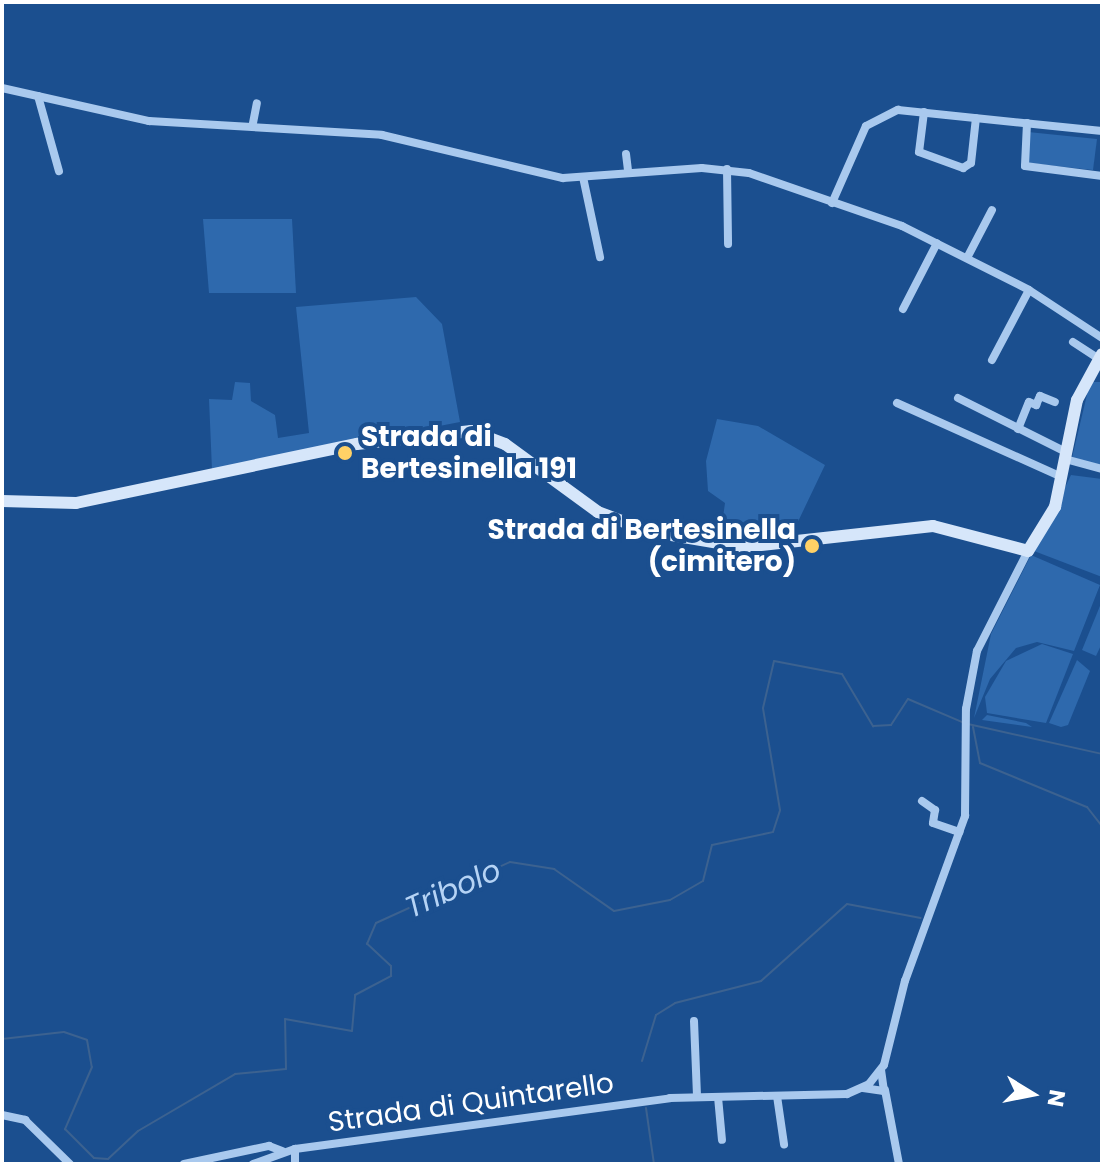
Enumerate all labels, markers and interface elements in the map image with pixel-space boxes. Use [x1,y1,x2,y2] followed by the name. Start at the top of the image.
[361,420,577,486] place label: Strada di Bertesinella 191
[336,444,354,462] marker: Strada di Bertesinella 191
[487,513,796,579] place label: Strada di Bertesinella (cimitero)
[803,537,821,555] marker: Strada di Bertesinella (cimitero)
[400,852,506,926] water label: Tribolo
[992,1054,1072,1134] north arrow
[326,1066,616,1140] street label: Strada di Quintarello
[1039,1087,1073,1109] text: N

